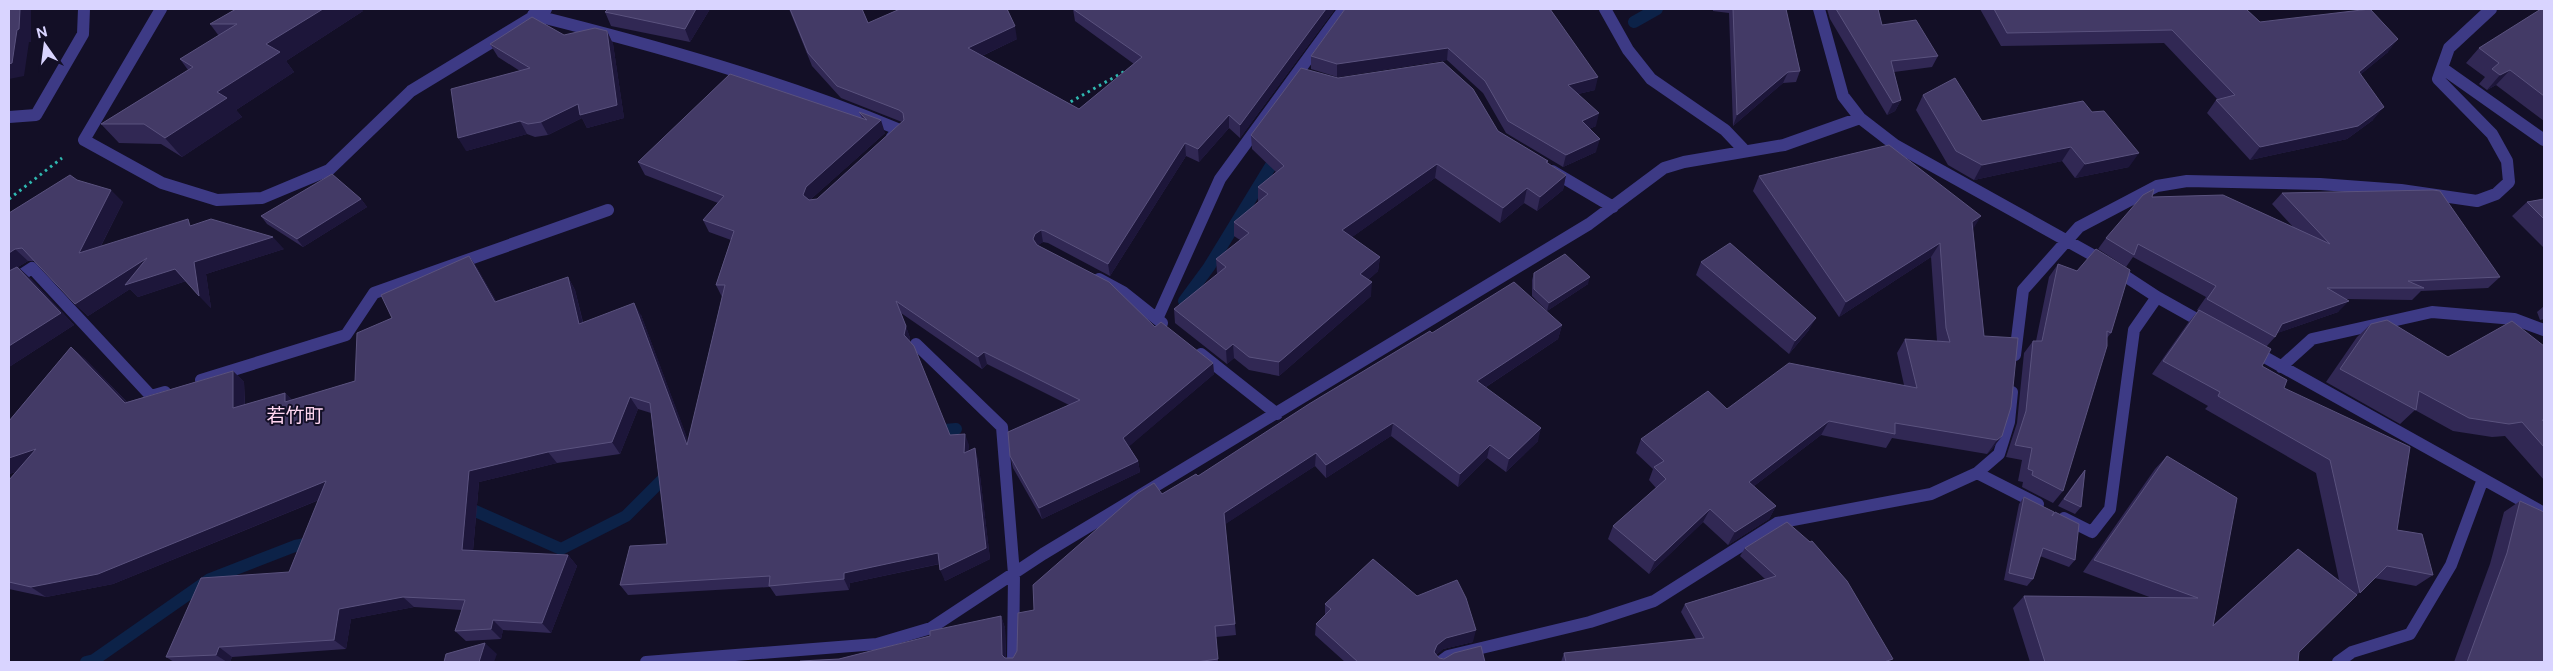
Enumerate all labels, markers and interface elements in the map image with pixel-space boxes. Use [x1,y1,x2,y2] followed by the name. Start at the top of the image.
[20,20,70,70] north arrow
[35,23,49,41] text: N
[266,404,324,426] district label: 若竹町

